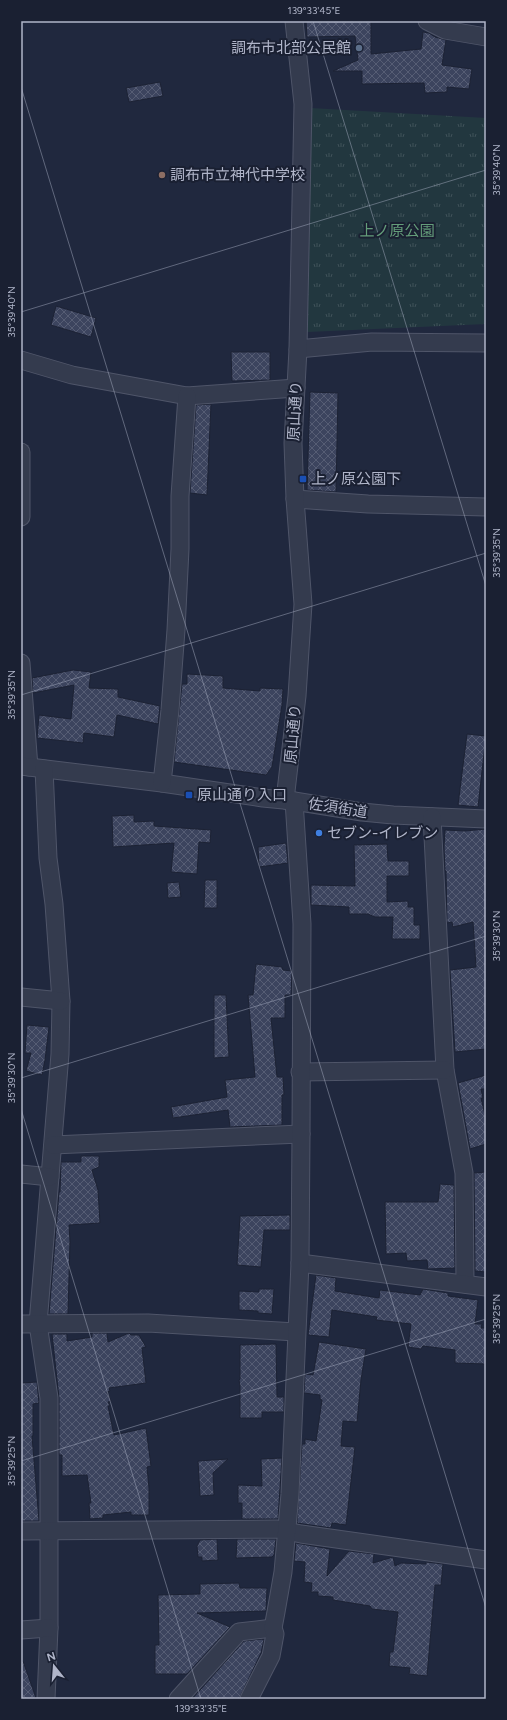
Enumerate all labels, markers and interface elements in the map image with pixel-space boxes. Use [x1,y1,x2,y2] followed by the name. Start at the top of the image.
[288,4,341,17] text: 139°33'45"E
[231,39,351,57] place label: 調布市北部公民館
[354,43,364,53] marker: 調布市北部公民館
[490,144,503,196] text: 35°39'40"N
[170,166,305,184] place label: 調布市立神代中学校
[157,170,167,180] marker: 調布市立神代中学校
[359,222,435,240] park label: 上ノ原公園
[5,286,18,338] text: 35°39'40"N
[284,381,306,441] street label: 原山通り
[311,470,401,488] place label: 上ノ原公園下
[298,474,308,484] marker: 上ノ原公園下
[490,528,503,578] text: 35°39'35"N
[5,670,18,720] text: 35°39'35"N
[281,703,305,765] street label: 原山通り
[197,786,287,804] place label: 原山通り入口
[184,790,194,800] marker: 原山通り入口
[307,794,369,822] street label: 佐須街道
[327,824,438,842] place label: セブン-イレブン
[314,828,324,838] marker: セブン-イレブン
[490,911,503,961] text: 35°39'30"N
[5,1053,18,1103] text: 35°39'30"N
[490,1294,503,1344] text: 35°39'25"N
[5,1436,18,1486] text: 35°39'25"N
[34,1646,74,1686] north arrow
[45,1649,57,1664] text: N
[175,1702,227,1715] text: 139°33'35"E

